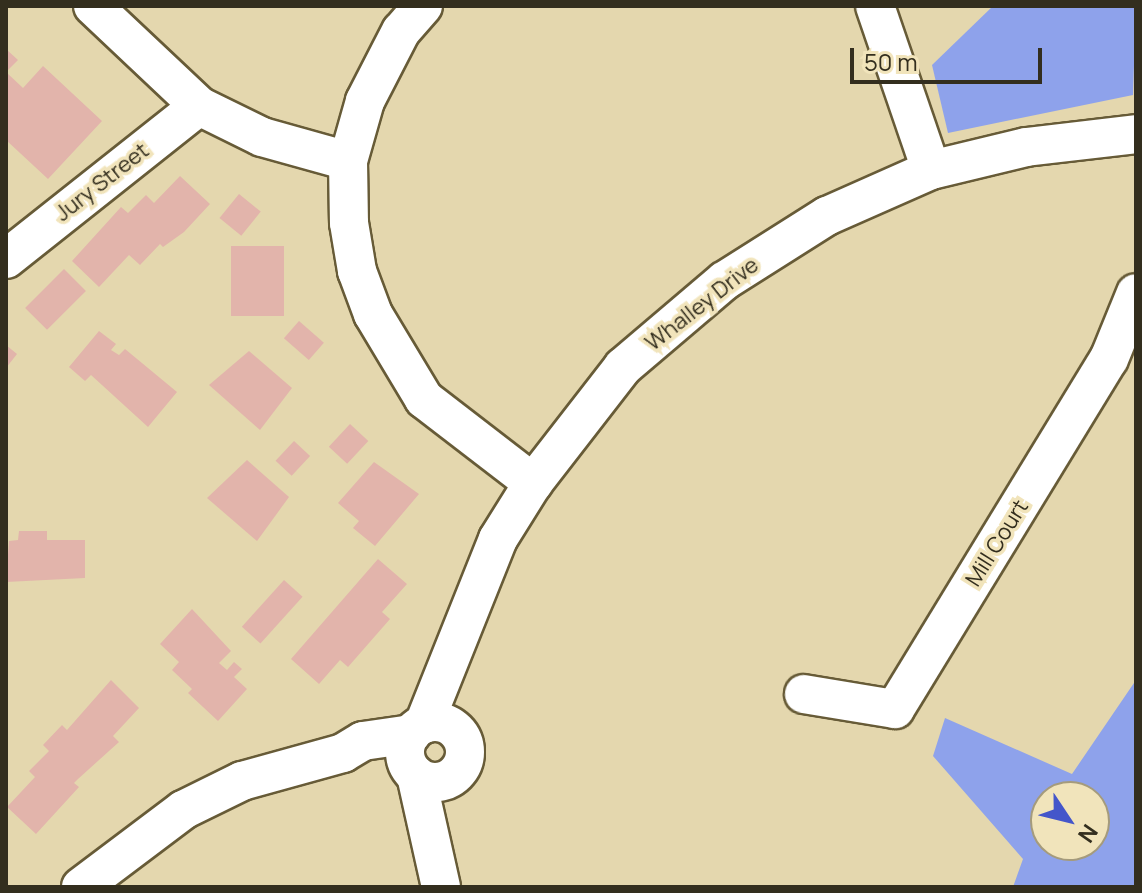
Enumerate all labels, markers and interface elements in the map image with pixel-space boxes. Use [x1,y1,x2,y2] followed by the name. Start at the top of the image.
[854,32,1046,82] scale bar
[864,45,918,78] text: 50 m
[50,137,154,227] street label: Jury Street
[640,252,764,356] street label: Whalley Drive
[960,495,1034,591] street label: Mill Court
[1030,781,1110,861] north arrow
[1071,819,1105,849] text: N

